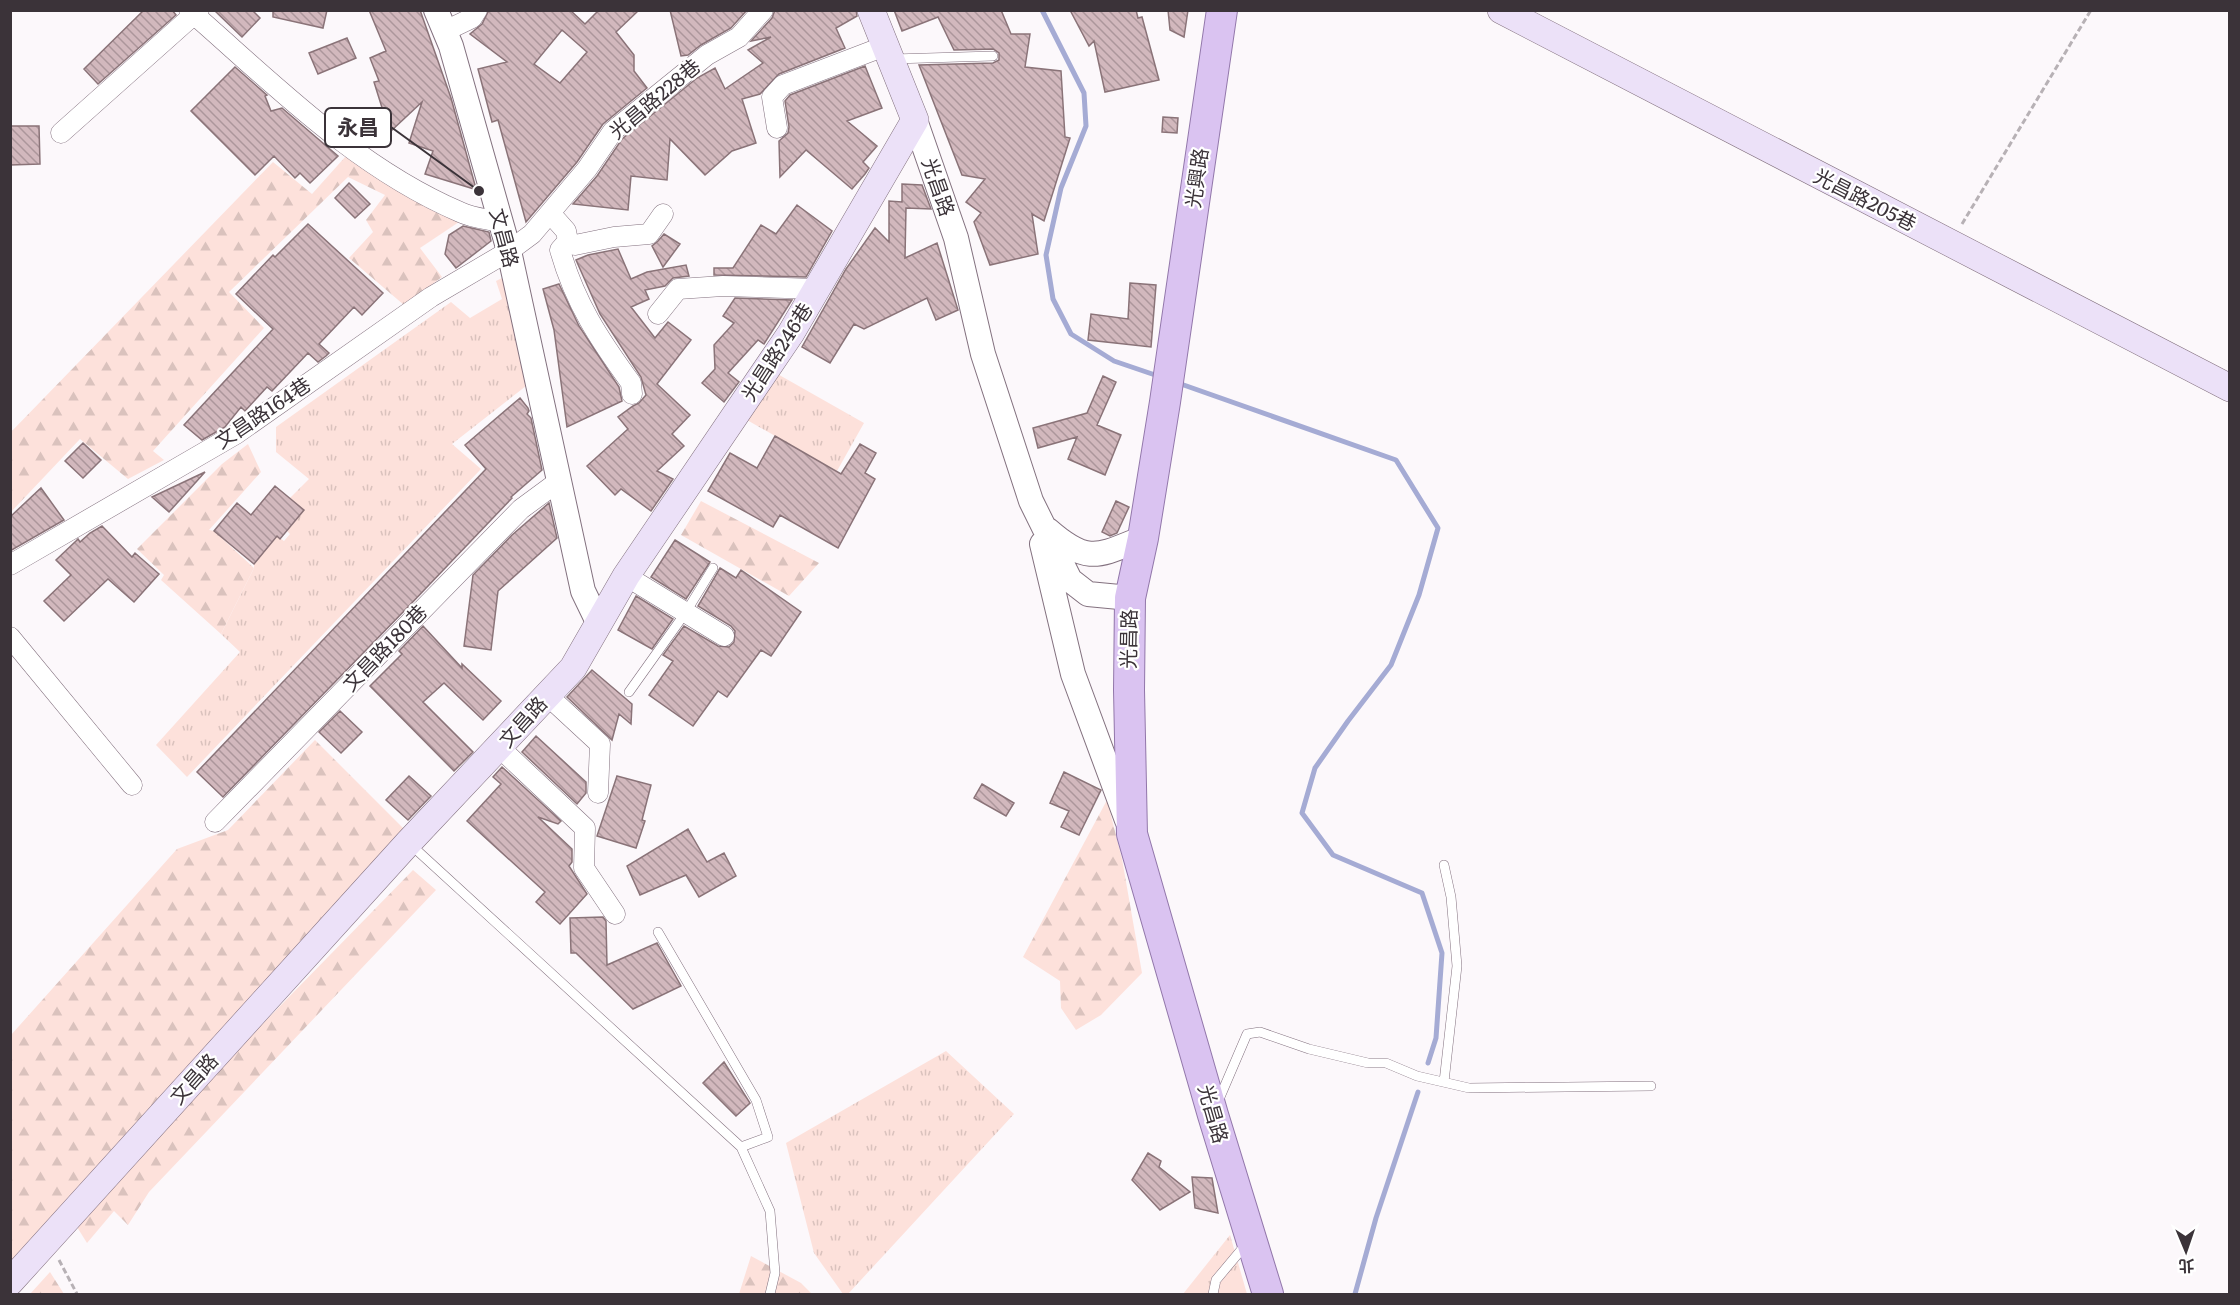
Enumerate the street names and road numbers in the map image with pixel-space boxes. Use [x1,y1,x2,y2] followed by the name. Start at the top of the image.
[601,50,706,145] street label: 光昌路228巷
[1176,146,1214,210] street label: 光興路
[916,153,964,220] street label: 光昌路
[1809,159,1923,237] street label: 光昌路205巷
[484,205,528,270] street label: 文昌路
[732,296,818,406] street label: 光昌路246巷
[208,368,316,455] street label: 文昌路164巷
[334,596,433,697] street label: 文昌路180巷
[1111,609,1143,669] street label: 光昌路
[490,688,553,753] street label: 文昌路
[161,1045,224,1110] street label: 文昌路
[1192,1080,1238,1146] street label: 光昌路

